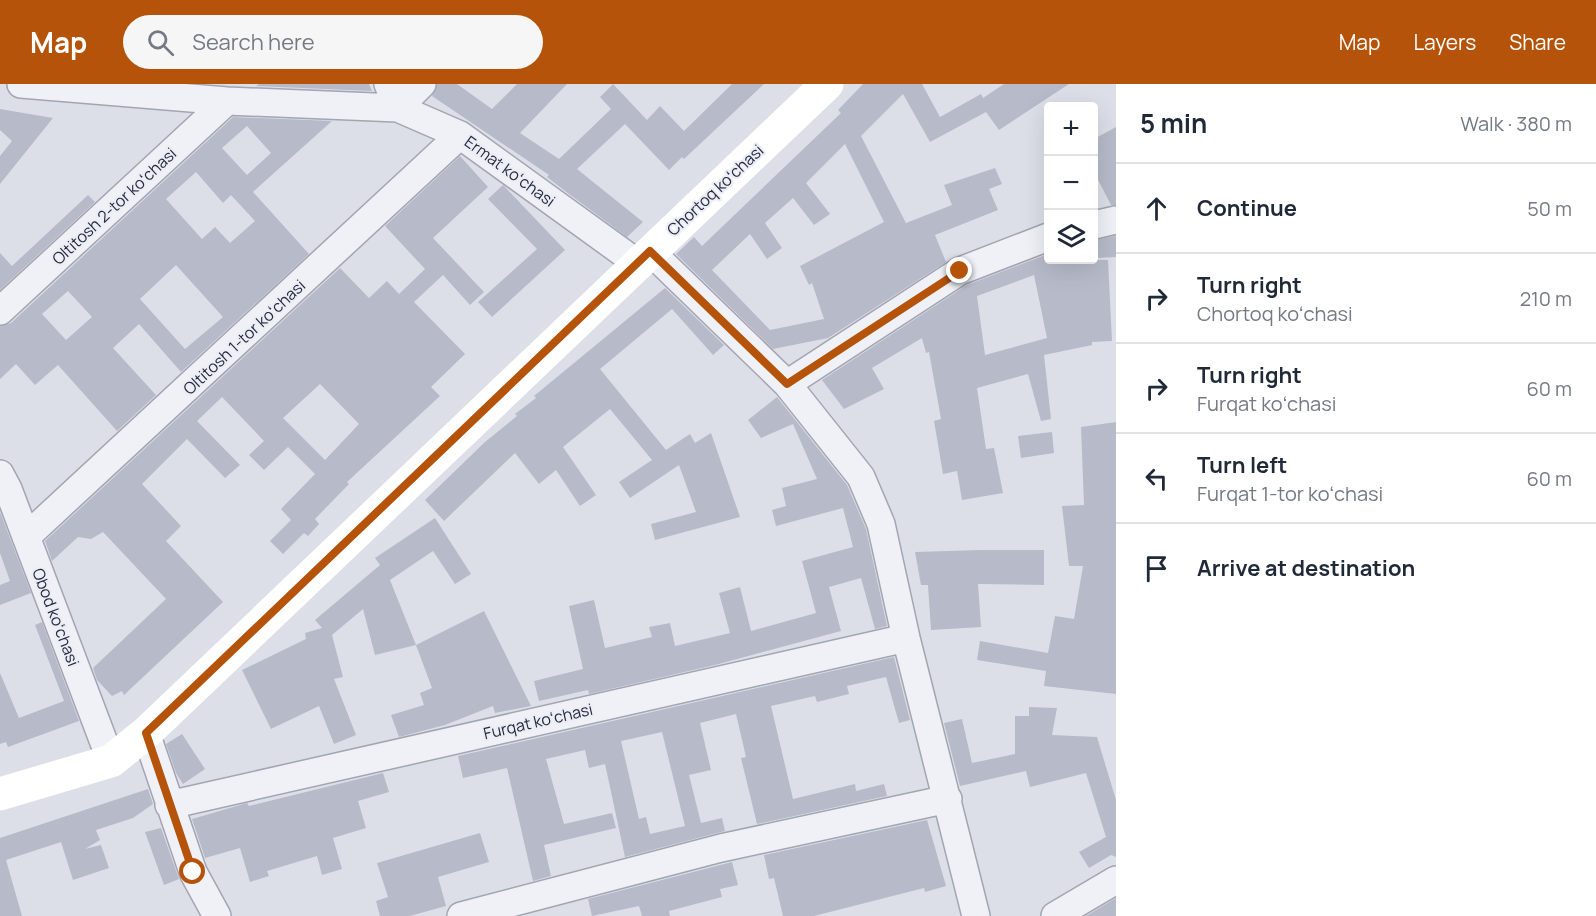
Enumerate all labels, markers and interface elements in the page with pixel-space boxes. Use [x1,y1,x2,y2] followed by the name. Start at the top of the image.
[123,15,543,69] search box
[30,23,87,61] text: Map
[144,26,177,59] icon: search
[192,27,315,57] text: Search here
[1339,28,1380,56] text: Map
[1413,28,1476,56] text: Layers
[1509,28,1566,56] text: Share
[1044,102,1098,264] map controls
[1044,102,1098,156] button: +
[1140,105,1207,141] text: 5 min
[1460,110,1572,137] text: Walk · 380 m
[460,131,560,211] street label: Ermat koʻchasi
[662,139,768,241] street label: Chortoq koʻchasi
[47,143,181,269] street label: Oltitosh 2-tor koʻchasi
[1044,156,1098,210] button: −
[1140,192,1173,225] icon: ahead
[1197,193,1297,223] text: Continue
[1527,195,1572,222] text: 50 m
[1044,210,1098,264] button: layers
[946,257,972,283] route end
[1197,270,1302,300] text: Turn right
[178,274,310,400] street label: Oltitosh 1-tor koʻchasi
[1140,282,1173,315] icon: right
[1520,285,1572,312] text: 210 m
[1197,300,1353,327] text: Chortoq koʻchasi
[1197,360,1302,390] text: Turn right
[1140,372,1173,405] icon: right
[1526,375,1572,402] text: 60 m
[1197,390,1336,417] text: Furqat koʻchasi
[1197,450,1287,480] text: Turn left
[1140,462,1173,495] icon: left
[1526,465,1572,492] text: 60 m
[1197,480,1383,507] text: Furqat 1-tor koʻchasi
[1140,552,1173,585] icon: arrive
[1197,553,1415,583] text: Arrive at destination
[27,565,85,669] street label: Obod koʻchasi
[481,698,595,744] street label: Furqat koʻchasi
[179,858,205,884] route start

